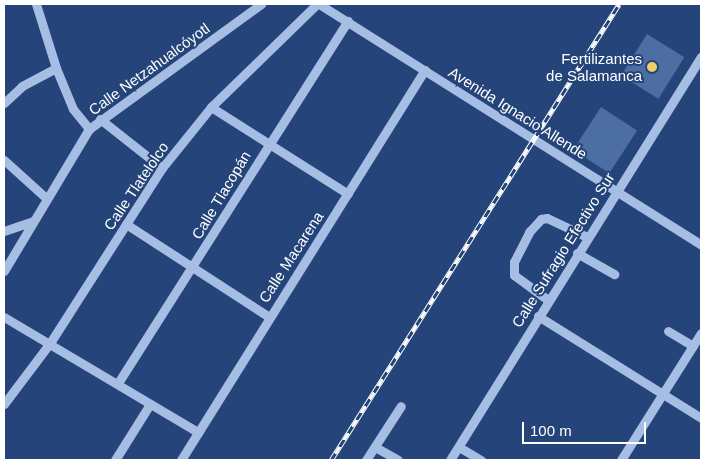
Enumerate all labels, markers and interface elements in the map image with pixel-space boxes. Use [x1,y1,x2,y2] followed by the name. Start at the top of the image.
[85,19,213,119] street label: Calle Netzahualcóyotl
[546,49,642,84] place label: Fertilizantes de Salamanca
[646,61,658,73] marker: Fertilizantes de Salamanca
[445,63,591,163] street label: Avenida Ignacio Allende
[100,138,172,234] street label: Calle Tlatelolco
[188,147,254,243] street label: Calle Tlacopán
[508,169,618,331] street label: Calle Sufragio Efectivo Sur
[255,208,327,306] street label: Calle Macarena
[525,412,649,444] scale bar
[530,422,572,439] text: 100 m

